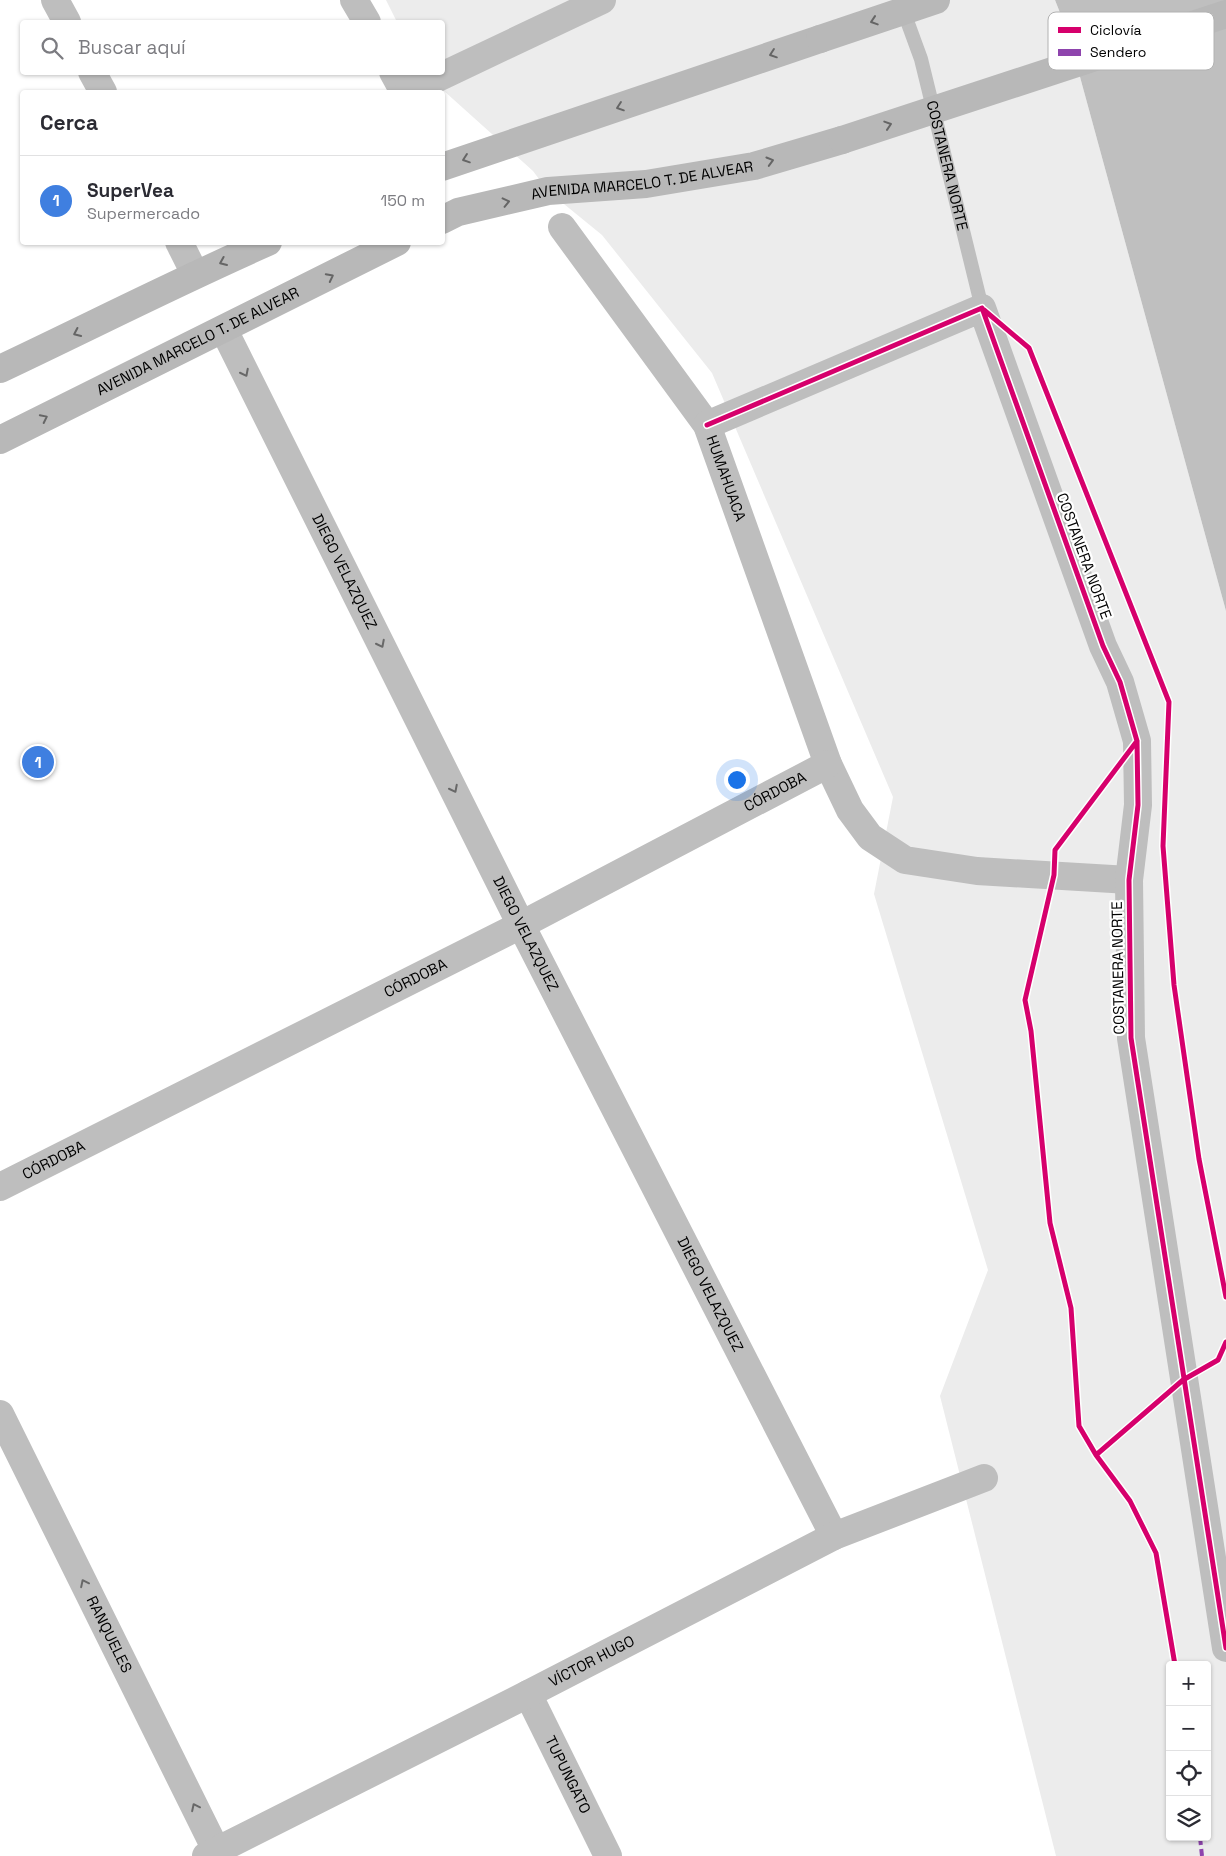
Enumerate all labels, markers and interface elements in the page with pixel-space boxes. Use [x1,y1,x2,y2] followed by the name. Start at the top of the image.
[1048,12,1214,70] legend
[870,15,878,25] one-way arrow
[20,20,445,75] search box
[1090,21,1142,39] text: Ciclovía
[38,34,66,62] icon: search
[78,35,186,60] text: Buscar aquí
[1090,43,1146,61] text: Sendero
[770,49,778,59] one-way arrow
[922,98,973,232] street label: COSTANERA NORTE
[616,101,624,111] one-way arrow
[40,109,98,136] text: Cerca
[884,120,892,130] one-way arrow
[462,153,470,163] one-way arrow
[529,156,755,204] street label: AVENIDA MARCELO T. DE ALVEAR
[765,156,773,166] one-way arrow
[87,178,174,203] text: SuperVea
[52,190,60,211] text: 1
[381,190,425,211] text: 150 m
[501,197,510,207] one-way arrow
[87,203,200,224] text: Supermercado
[219,255,228,266] one-way arrow
[324,273,333,283] one-way arrow
[93,282,302,399] street label: AVENIDA MARCELO T. DE ALVEAR
[73,326,82,337] one-way arrow
[239,368,249,377] one-way arrow
[39,414,48,425] one-way arrow
[702,432,751,524] street label: HUMAHUACA
[1053,490,1116,622] street label: COSTANERA NORTE
[308,510,382,632] street label: DIEGO VELAZQUEZ
[375,639,385,648] one-way arrow
[22,743,54,781] pin: 1
[724,767,750,793] your location
[740,767,810,816] street label: CÓRDOBA
[447,784,458,793] one-way arrow
[489,873,563,994] street label: DIEGO VELAZQUEZ
[1107,901,1128,1035] street label: COSTANERA NORTE
[381,954,450,1001] street label: CÓRDOBA
[19,1136,89,1183] street label: CÓRDOBA
[673,1233,748,1355] street label: DIEGO VELAZQUEZ
[80,1579,90,1588] one-way arrow
[83,1593,137,1676] street label: RANQUELES
[545,1631,637,1691] street label: VÍCTOR HUGO
[1166,1661,1211,1841] map controls
[1166,1661,1211,1706] button: +
[1166,1706,1211,1751] button: −
[541,1732,596,1817] street label: TUPUNGATO
[1166,1751,1211,1796] button: locate
[1166,1796,1211,1841] button: layers
[191,1803,201,1812] one-way arrow

